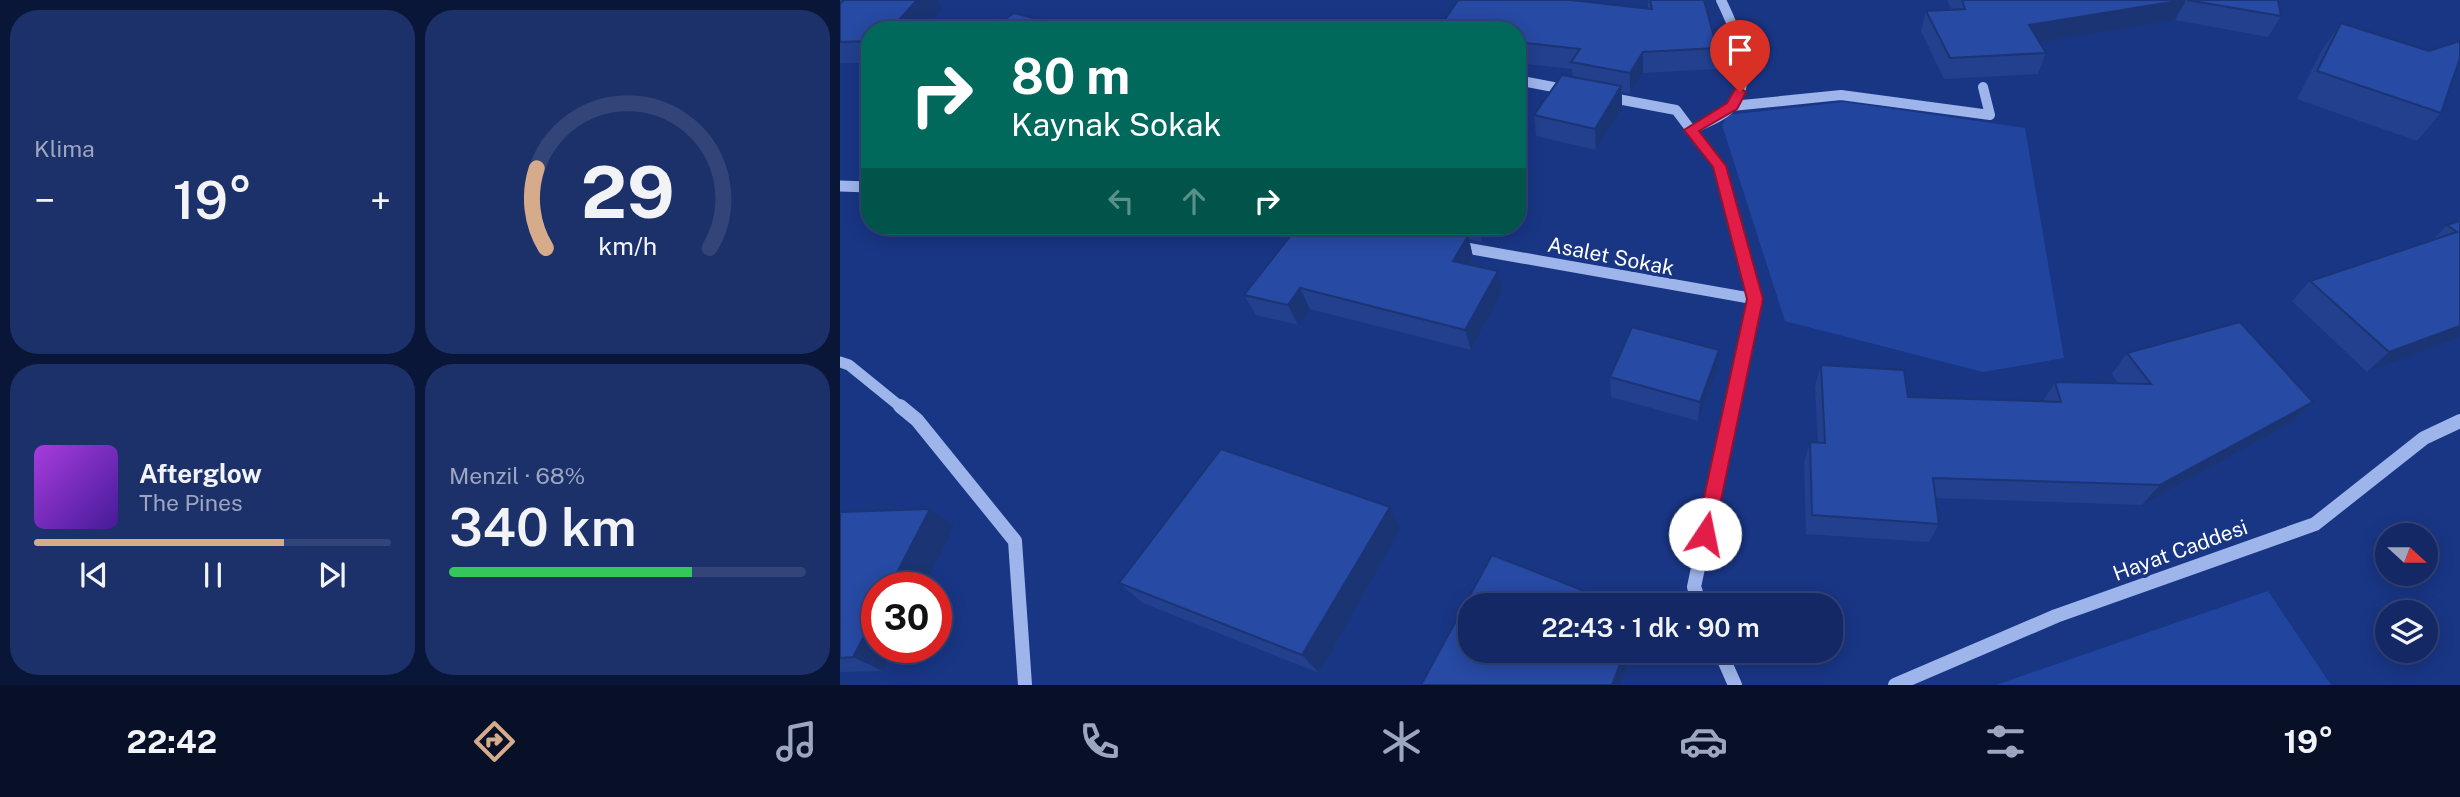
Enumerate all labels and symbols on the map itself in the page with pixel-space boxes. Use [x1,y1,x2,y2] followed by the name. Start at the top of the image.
[1710,20,1770,92] pin
[1546,231,1677,281] street label: Asalet Sokak
[1668,497,1742,571] position arrow
[2109,514,2251,586] street label: Hayat Caddesi
[2375,523,2438,586] north arrow
[861,572,952,663] speed limit sign: 30

